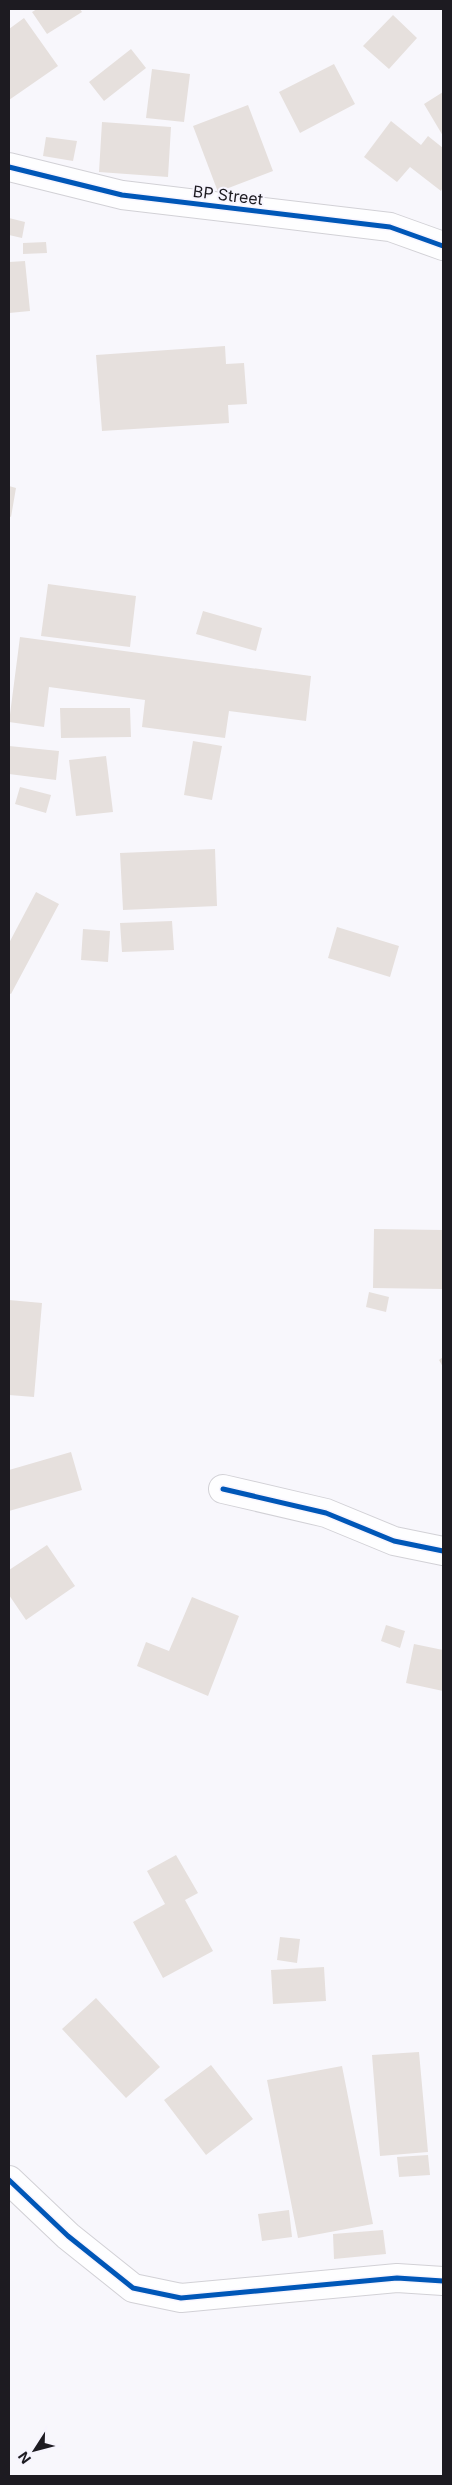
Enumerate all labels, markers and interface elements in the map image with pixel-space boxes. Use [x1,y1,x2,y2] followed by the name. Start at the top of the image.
[192,181,264,209] street label: BP Street
[10,2425,60,2475] north arrow
[14,2449,34,2467] text: N

